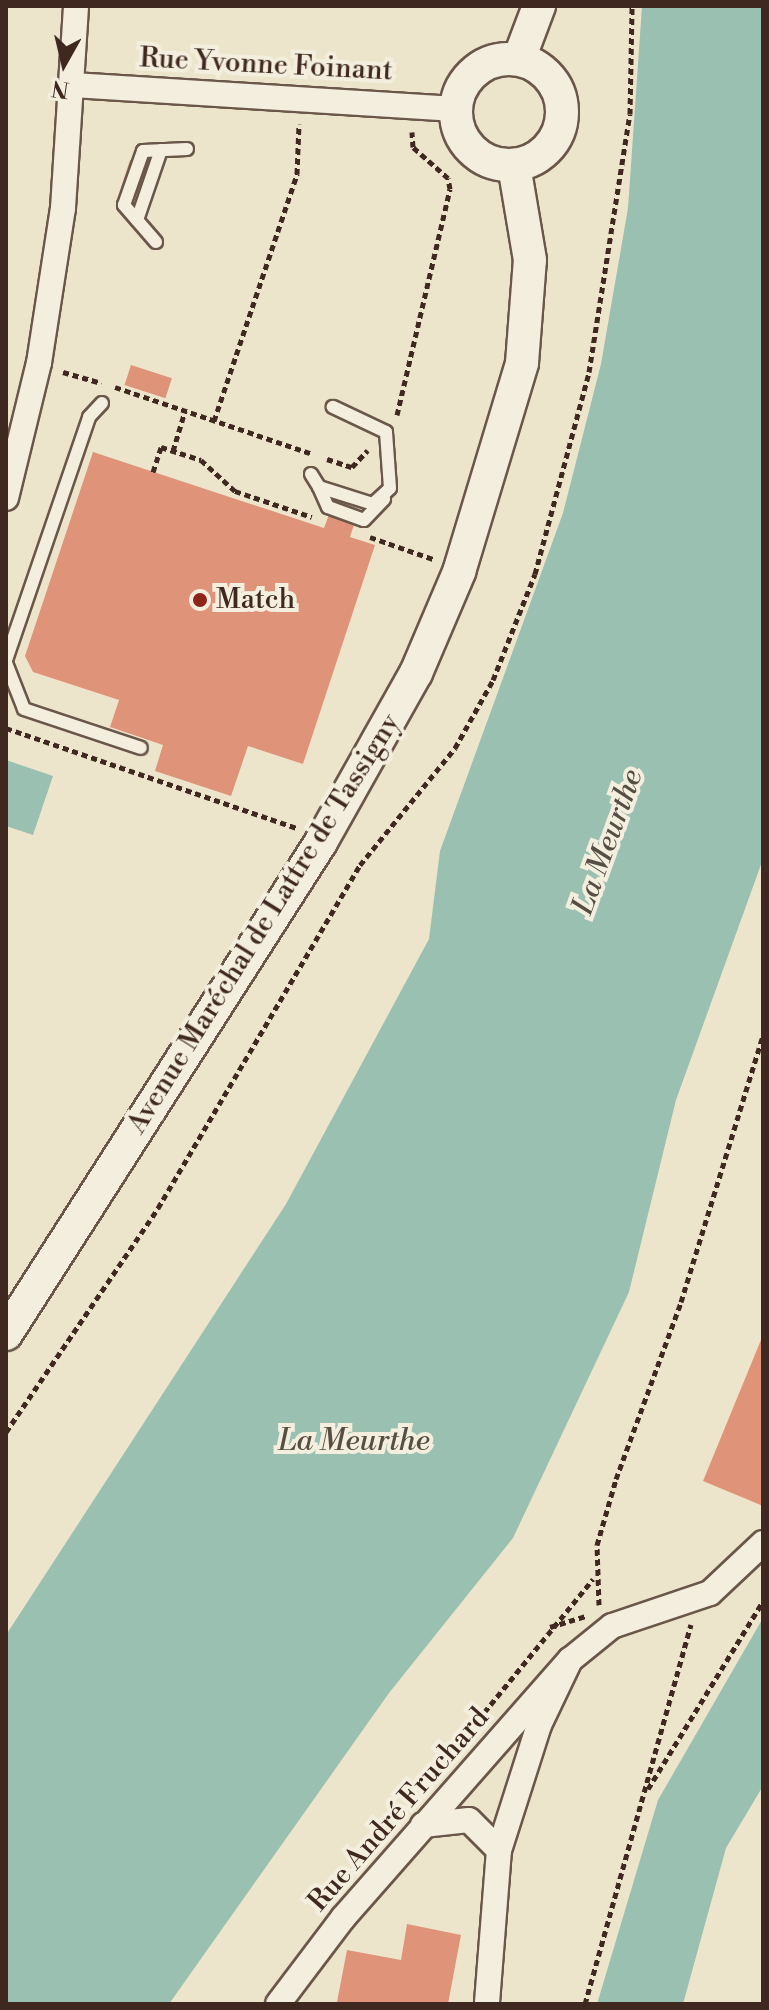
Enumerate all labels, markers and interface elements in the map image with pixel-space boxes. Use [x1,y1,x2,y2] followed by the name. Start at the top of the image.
[24,24,104,104] north arrow
[139,42,393,88] street label: Rue Yvonne Foinant
[50,74,71,103] text: N
[216,583,295,617] place label: Match
[191,591,209,609] marker: Match
[120,708,408,1140] street label: Avenue Maréchal de Lattre de Tassigny
[565,765,651,919] water label: La Meurthe
[278,1423,430,1459] water label: La Meurthe
[302,1702,496,1918] street label: Rue André Fruchard

